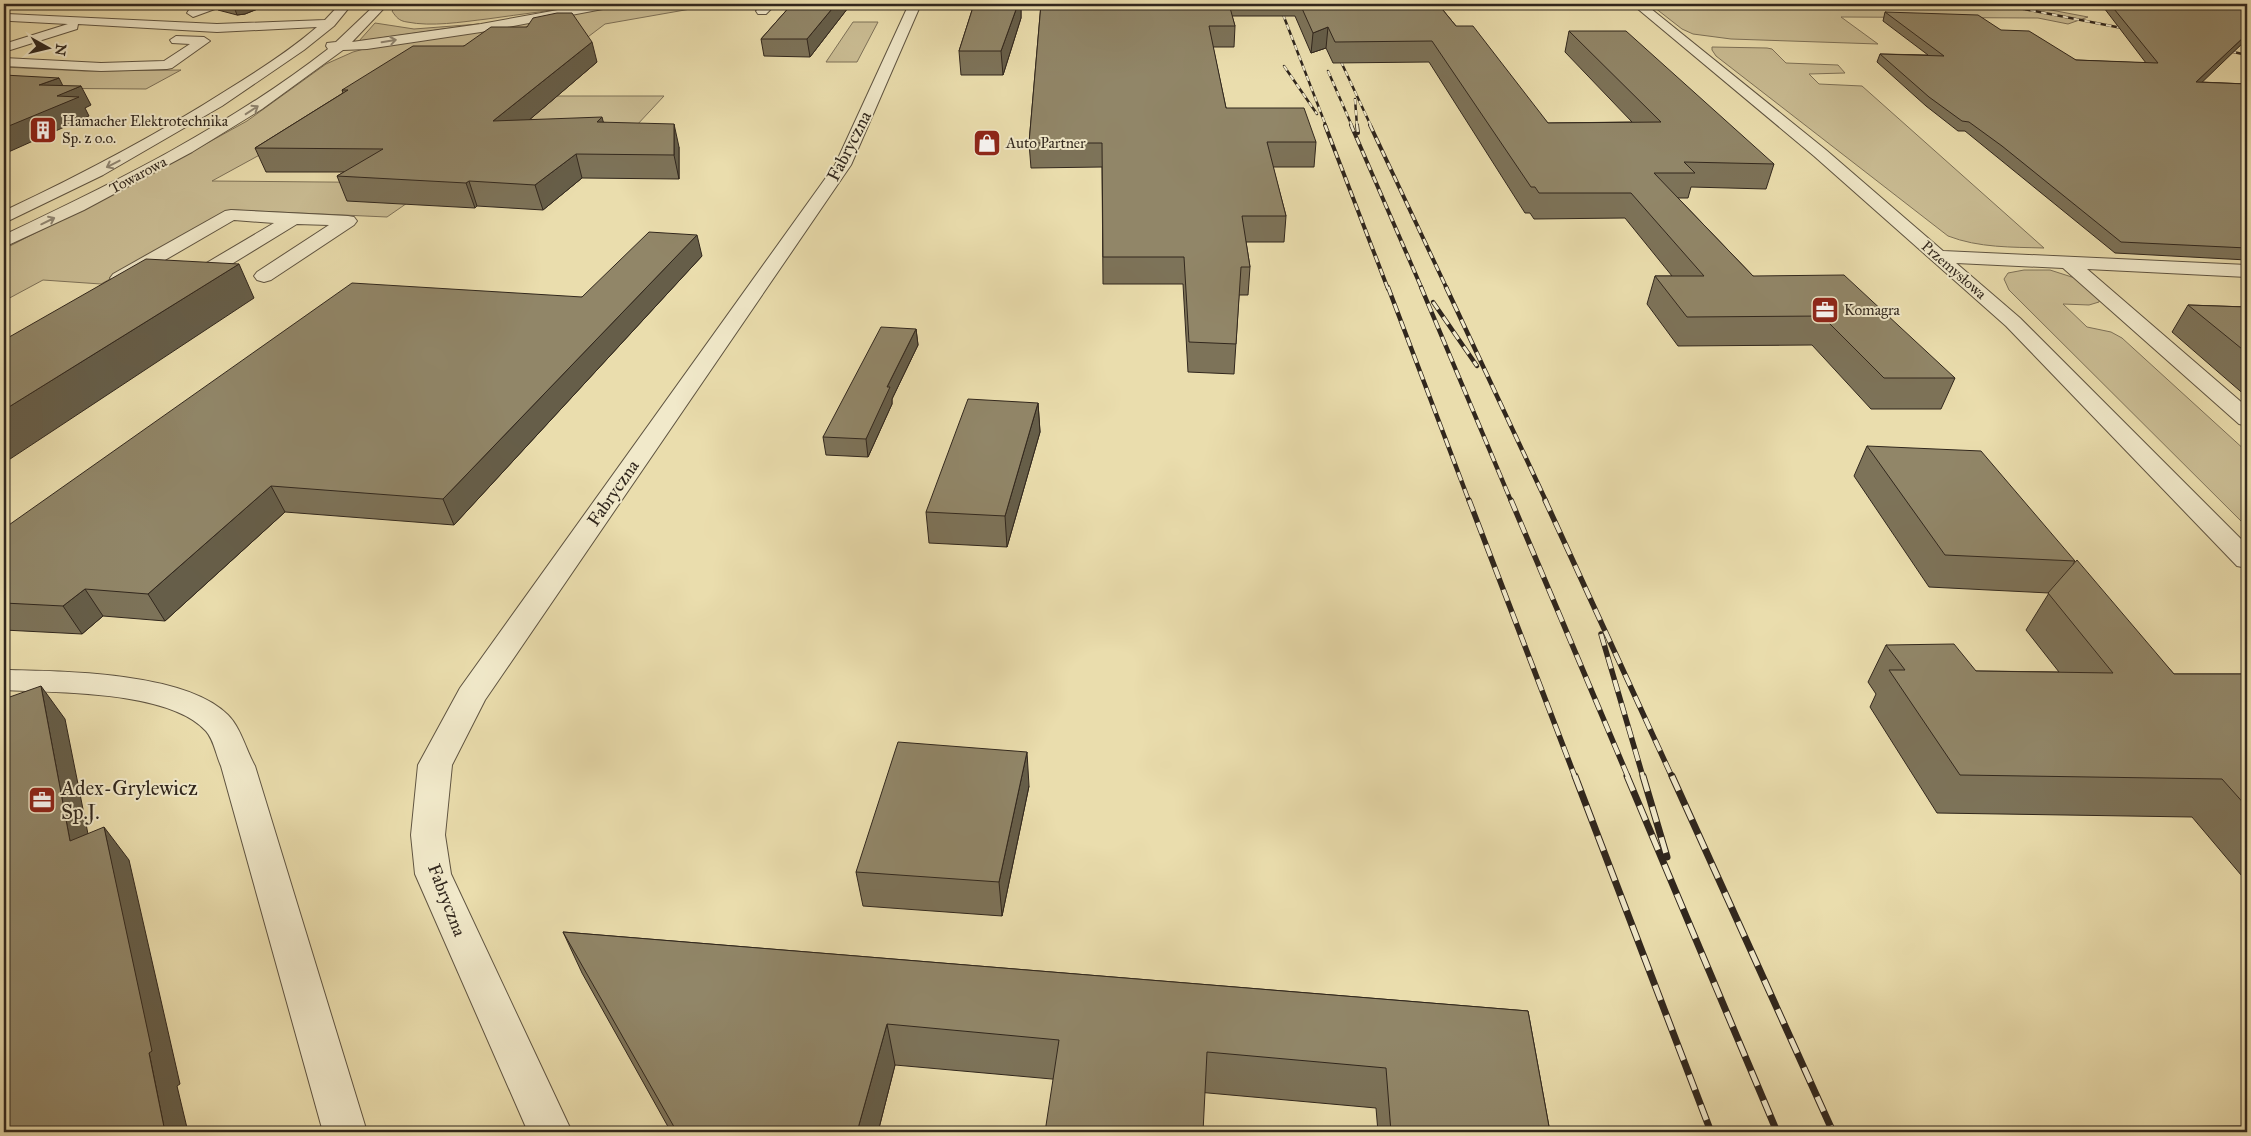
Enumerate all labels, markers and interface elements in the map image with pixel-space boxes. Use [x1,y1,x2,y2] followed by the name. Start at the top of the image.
[22,22,72,72] north arrow
[381,36,397,46] one-way arrow
[51,43,70,57] text: N
[244,104,258,114] one-way arrow
[822,107,876,185] street label: Fabryczna
[62,112,229,147] place label: Hamacher Elektrotechnika Sp. z o.o.
[28,115,58,145] building icon: Hamacher Elektrotechnika Sp. z o.o.
[972,128,1002,158] shop icon: Auto Partner
[1005,134,1086,152] place label: Auto Partner
[106,152,170,198] street label: Towarowa
[106,159,121,169] one-way arrow
[40,216,55,226] one-way arrow
[1918,237,1991,303] street label: Przemysłowa
[1810,295,1840,325] office icon: Komagra
[1844,301,1901,319] place label: Komagra
[582,455,644,530] street label: Fabryczna
[60,775,198,825] place label: Adex-Grylewicz Sp.J.
[27,785,57,815] office icon: Adex-Grylewicz Sp.J.
[423,861,471,940] street label: Fabryczna

